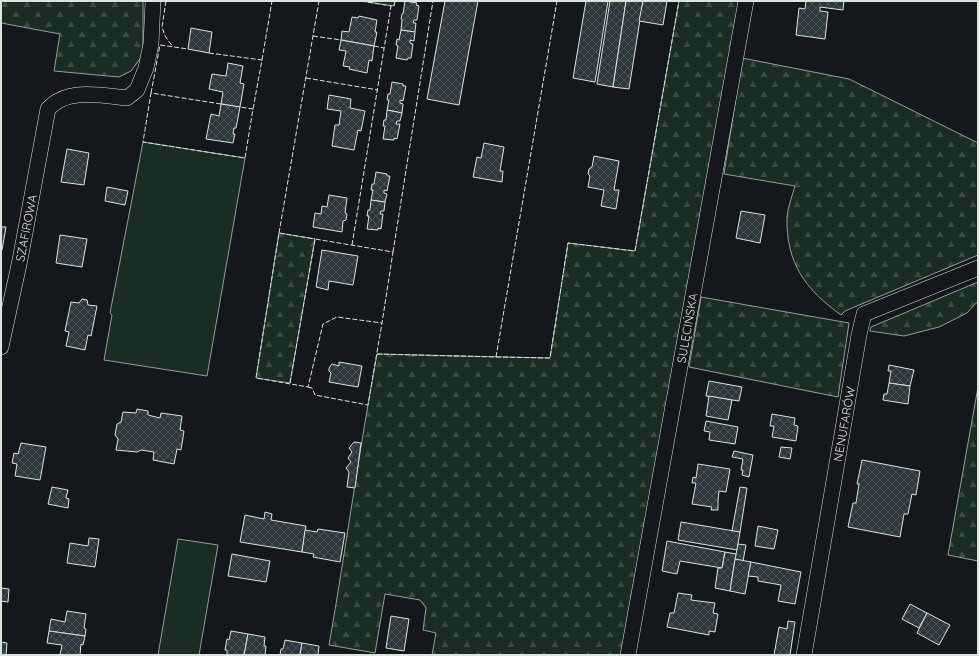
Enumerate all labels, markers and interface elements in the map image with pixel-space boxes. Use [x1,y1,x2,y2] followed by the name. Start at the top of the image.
[12,193,40,263] street label: SZAFIROWA
[673,292,701,364] street label: SULĘCIŃSKA
[830,385,858,463] street label: NENUFARÓW

